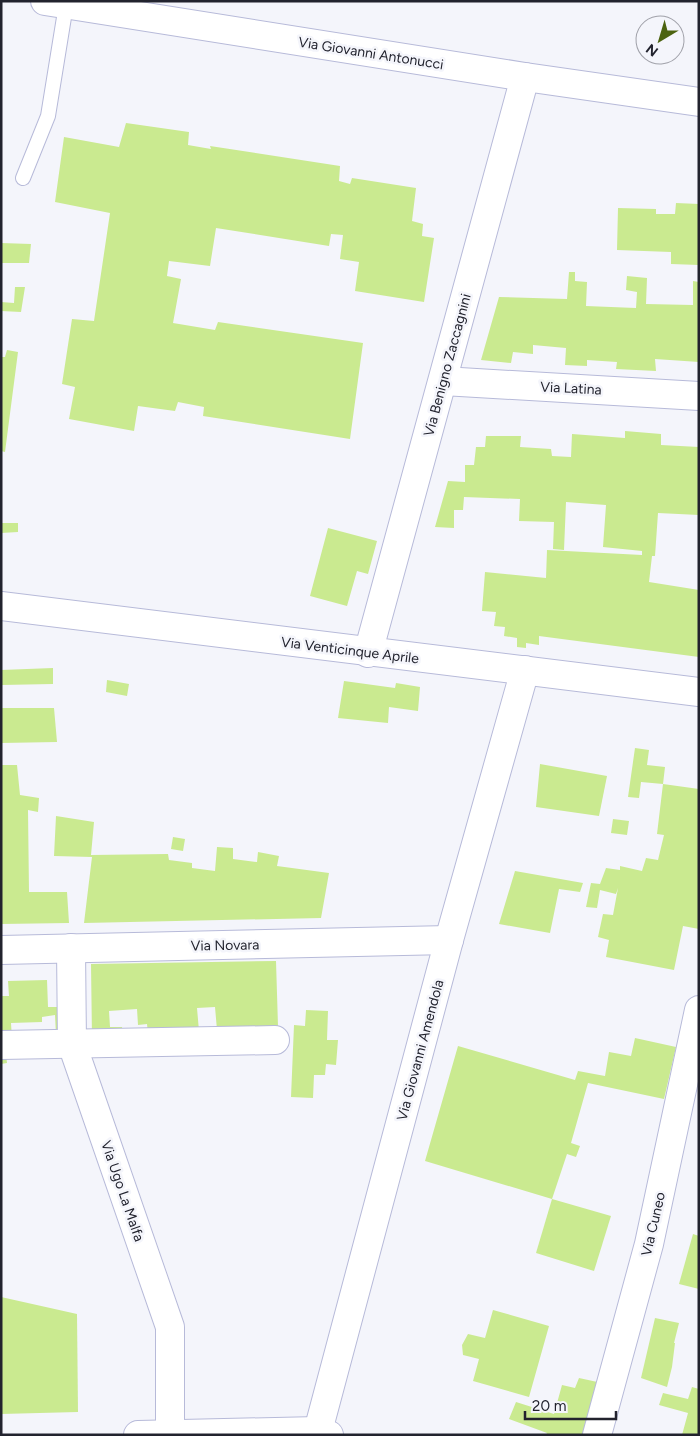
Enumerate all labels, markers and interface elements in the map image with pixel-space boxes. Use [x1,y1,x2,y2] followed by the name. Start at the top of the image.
[635,15,685,65] north arrow
[297,34,445,73] street label: Via Giovanni Antonucci
[643,40,662,60] text: N
[420,292,475,438] street label: Via Benigno Zaccagnini
[540,378,602,399] street label: Via Latina
[280,634,420,667] street label: Via Venticinque Aprile
[191,936,259,955] street label: Via Novara
[393,978,448,1123] street label: Via Giovanni Amendola
[97,1139,148,1244] street label: Via Ugo La Malfa
[638,1191,669,1258] street label: Via Cuneo
[525,1388,616,1420] scale bar
[532,1397,566,1415] text: 20 m

